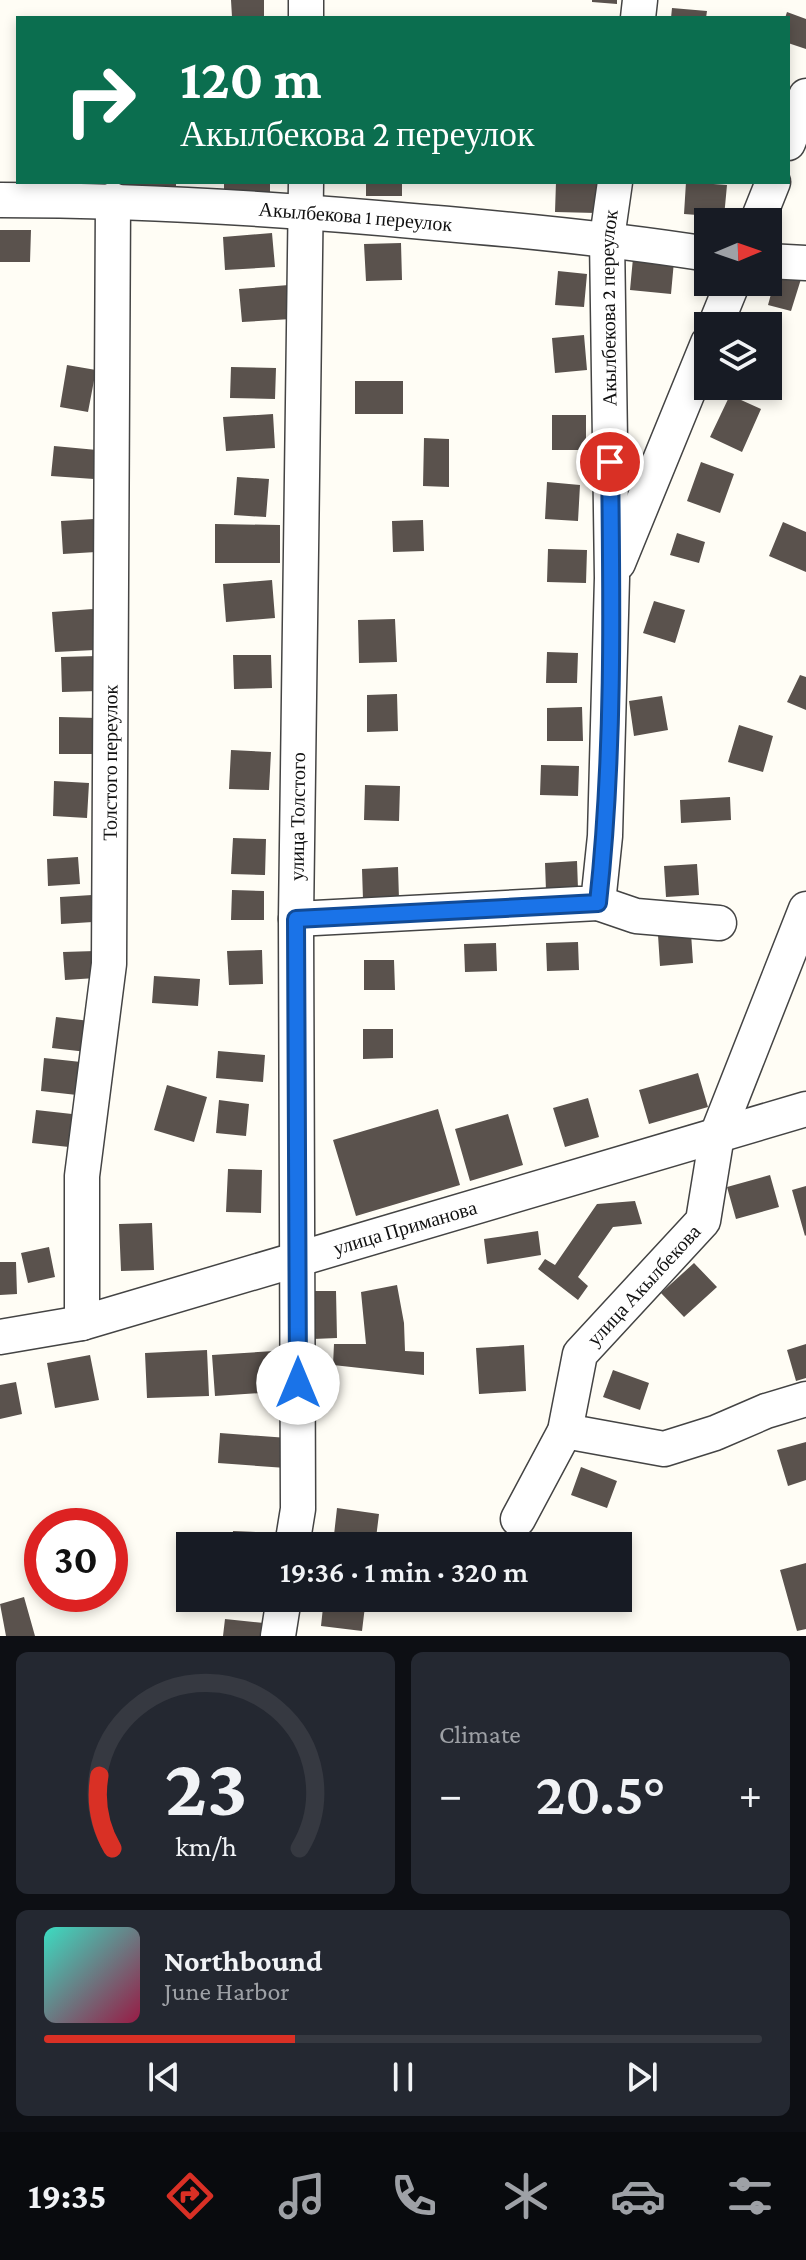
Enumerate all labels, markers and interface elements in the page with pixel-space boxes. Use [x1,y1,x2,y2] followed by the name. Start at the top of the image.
[48,48,152,152] icon: right
[180,48,322,110] text: 120 m
[180,114,534,154] text: Акылбекова 2 переулок
[258,198,454,235] street label: Акылбекова 1 переулок
[596,208,622,407] street label: Акылбекова 2 переулок
[694,208,782,296] north arrow
[694,208,782,400] map controls
[694,312,782,400] button: layers
[576,428,644,496] pin
[588,440,632,484] icon: arrive
[99,684,122,841] street label: Толстого переулок
[286,752,309,881] street label: улица Толстого
[331,1196,479,1260] street label: улица Приманова
[583,1220,705,1351] street label: улица Акылбекова
[256,1341,340,1425] position arrow
[24,1508,128,1612] speed limit sign: 30
[280,1555,528,1588] text: 19:36 · 1 min · 320 m
[439,1720,521,1749] text: Climate
[164,1740,247,1833] text: 23
[536,1760,665,1827] text: 20.5°
[439,1770,462,1818] text: −
[739,1770,762,1818] text: +
[175,1830,236,1862] text: km/h
[164,1944,322,1977] text: Northbound
[164,1977,290,2006] text: June Harbor
[142,2055,186,2099] icon: previous
[381,2055,425,2099] icon: pause
[620,2055,664,2099] icon: next
[162,2168,218,2224] icon: directions
[274,2168,330,2224] icon: music
[386,2168,442,2224] icon: phone
[498,2168,554,2224] icon: climate
[610,2168,666,2224] icon: car
[722,2168,778,2224] icon: filters
[28,2176,106,2216] text: 19:35

